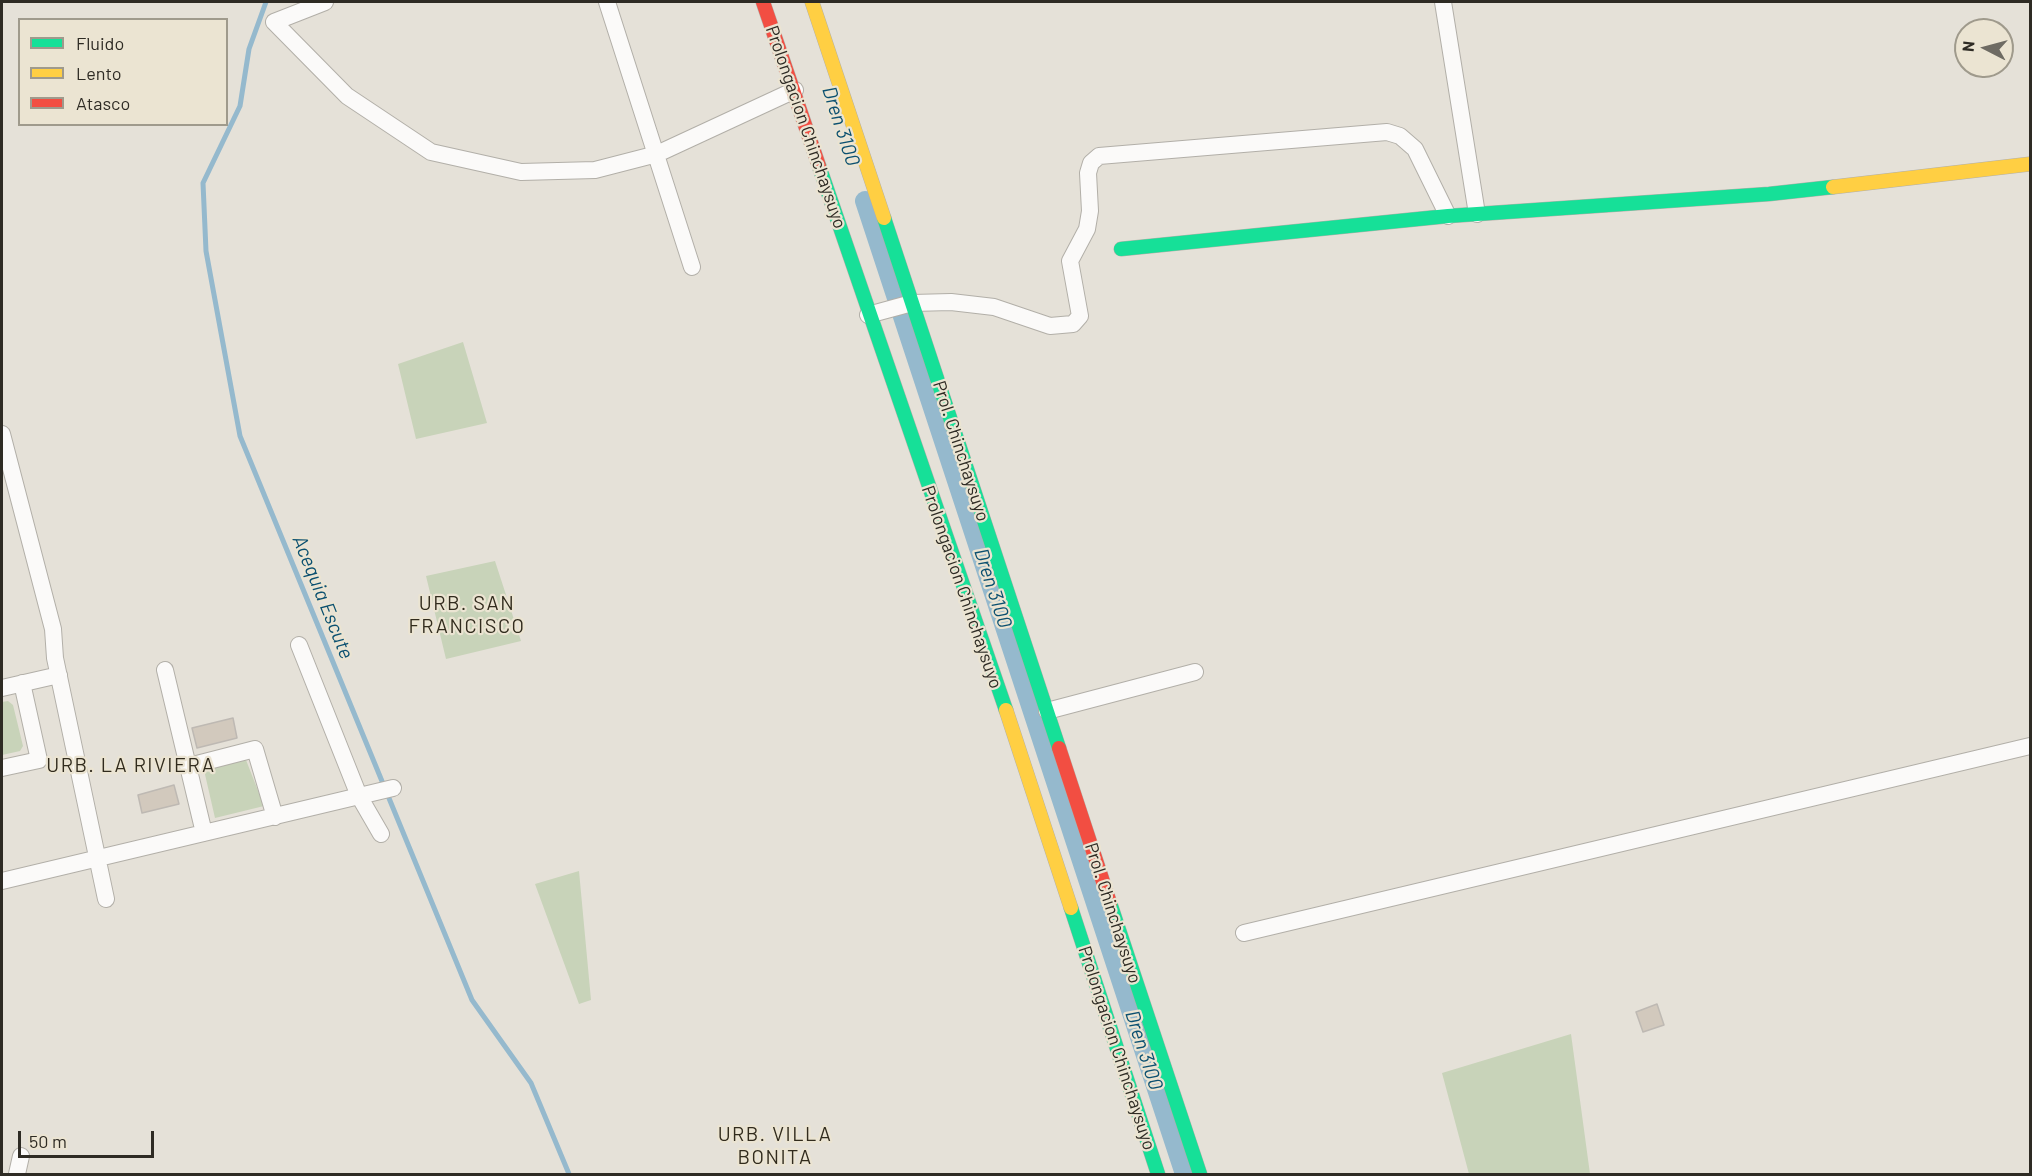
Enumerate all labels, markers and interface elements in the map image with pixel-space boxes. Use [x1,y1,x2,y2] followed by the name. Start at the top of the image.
[18,18,228,126] legend
[1954,18,2014,78] north arrow
[761,23,851,231] street label: Prolongacion Chinchaysuyo
[76,32,124,54] text: Fluido
[1958,40,1978,53] text: N
[76,62,122,84] text: Lento
[817,83,865,169] water label: Dren 3100
[76,92,130,114] text: Atasco
[928,378,994,524] street label: Prol. Chinchaysuyo
[917,483,1007,691] street label: Prolongacion Chinchaysuyo
[287,532,359,662] water label: Acequia Escute
[969,545,1017,631] water label: Dren 3100
[408,591,526,638] district label: URB. SAN FRANCISCO
[46,753,216,777] district label: URB. LA RIVIERA
[1080,840,1146,986] street label: Prol. Chinchaysuyo
[1074,943,1160,1153] street label: Prolongacion Chinchaysuyo
[1120,1007,1168,1093] water label: Dren 3100
[21,1119,158,1157] scale bar
[718,1122,832,1169] district label: URB. VILLA BONITA
[29,1130,67,1152] text: 50 m

